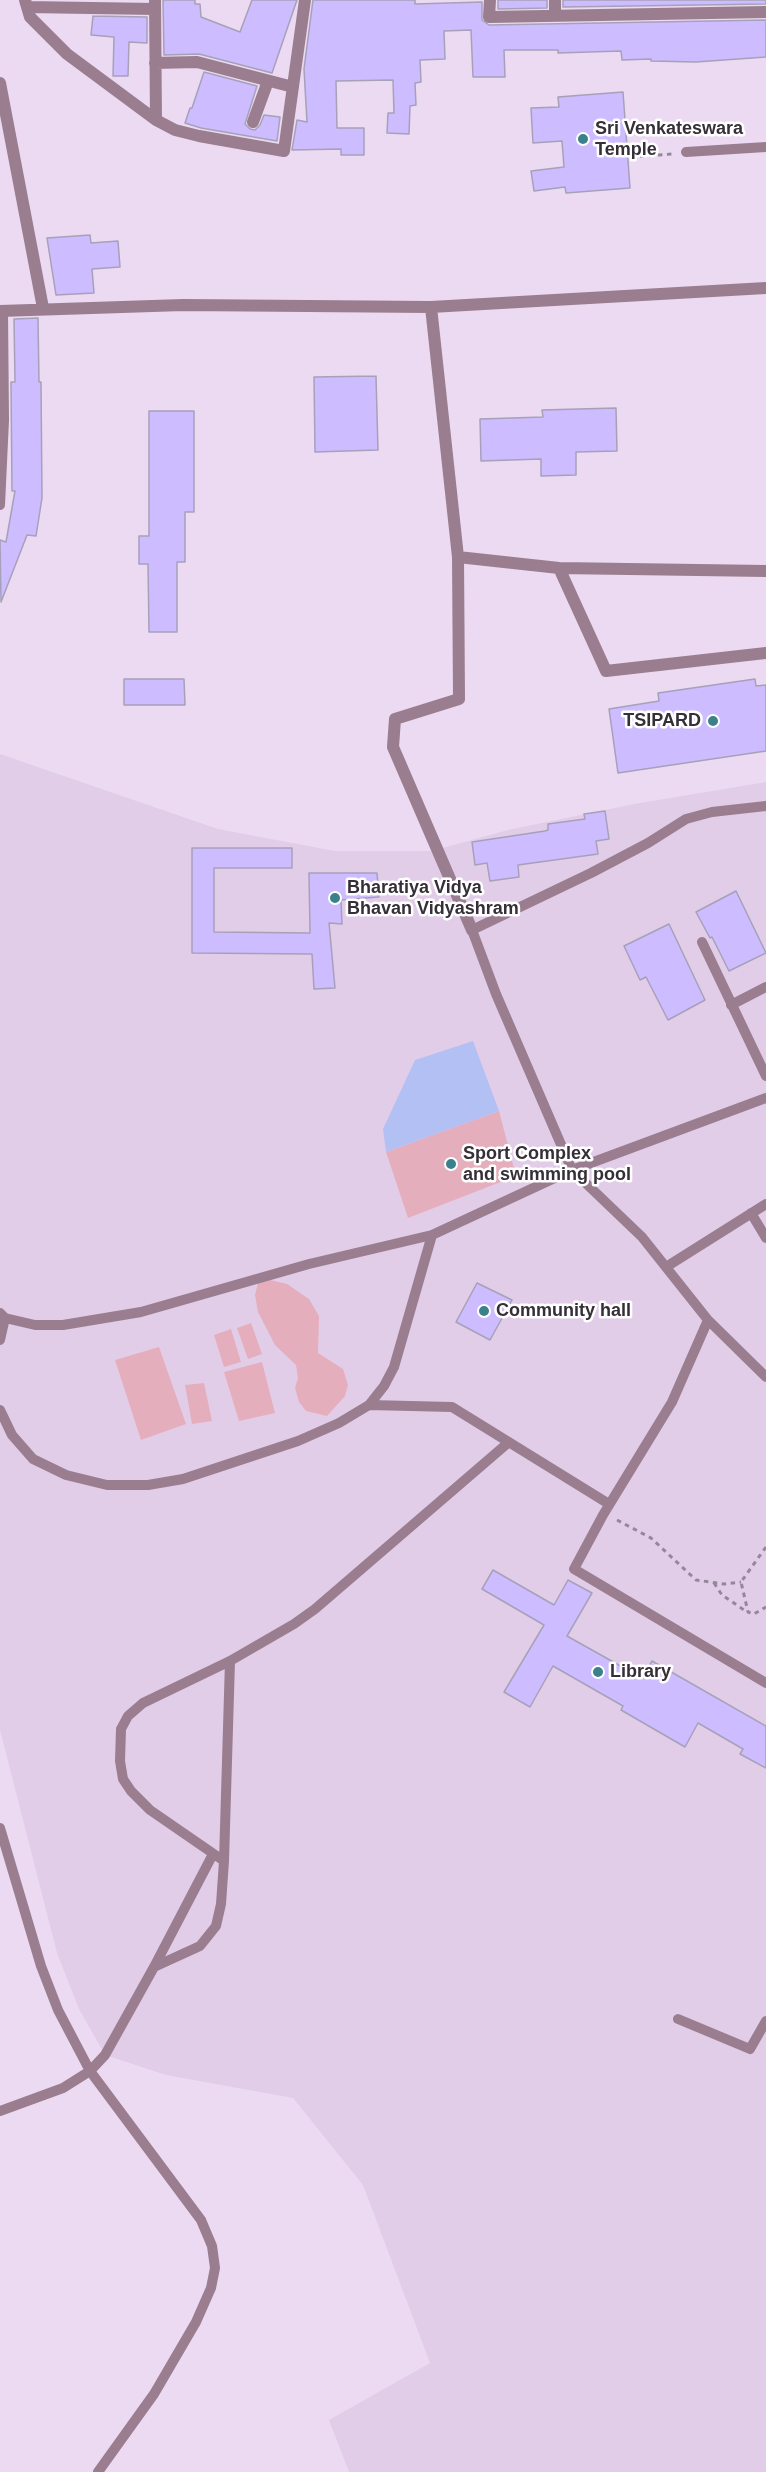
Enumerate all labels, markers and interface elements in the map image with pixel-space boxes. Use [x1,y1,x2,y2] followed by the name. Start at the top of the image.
[595,118,743,160] place label: Sri Venkateswara Temple
[576,132,590,146] marker: Sri Venkateswara Temple
[623,710,701,732] place label: TSIPARD
[706,714,720,728] marker: TSIPARD
[347,877,519,920] place label: Bharatiya Vidya Bhavan Vidyashram
[328,891,342,905] marker: Bharatiya Vidya Bhavan Vidyashram
[463,1143,631,1186] place label: Sport Complex and swimming pool
[444,1157,458,1171] marker: Sport Complex and swimming pool
[496,1300,631,1322] place label: Community hall
[477,1304,491,1318] marker: Community hall
[610,1661,671,1683] place label: Library
[591,1665,605,1679] marker: Library

